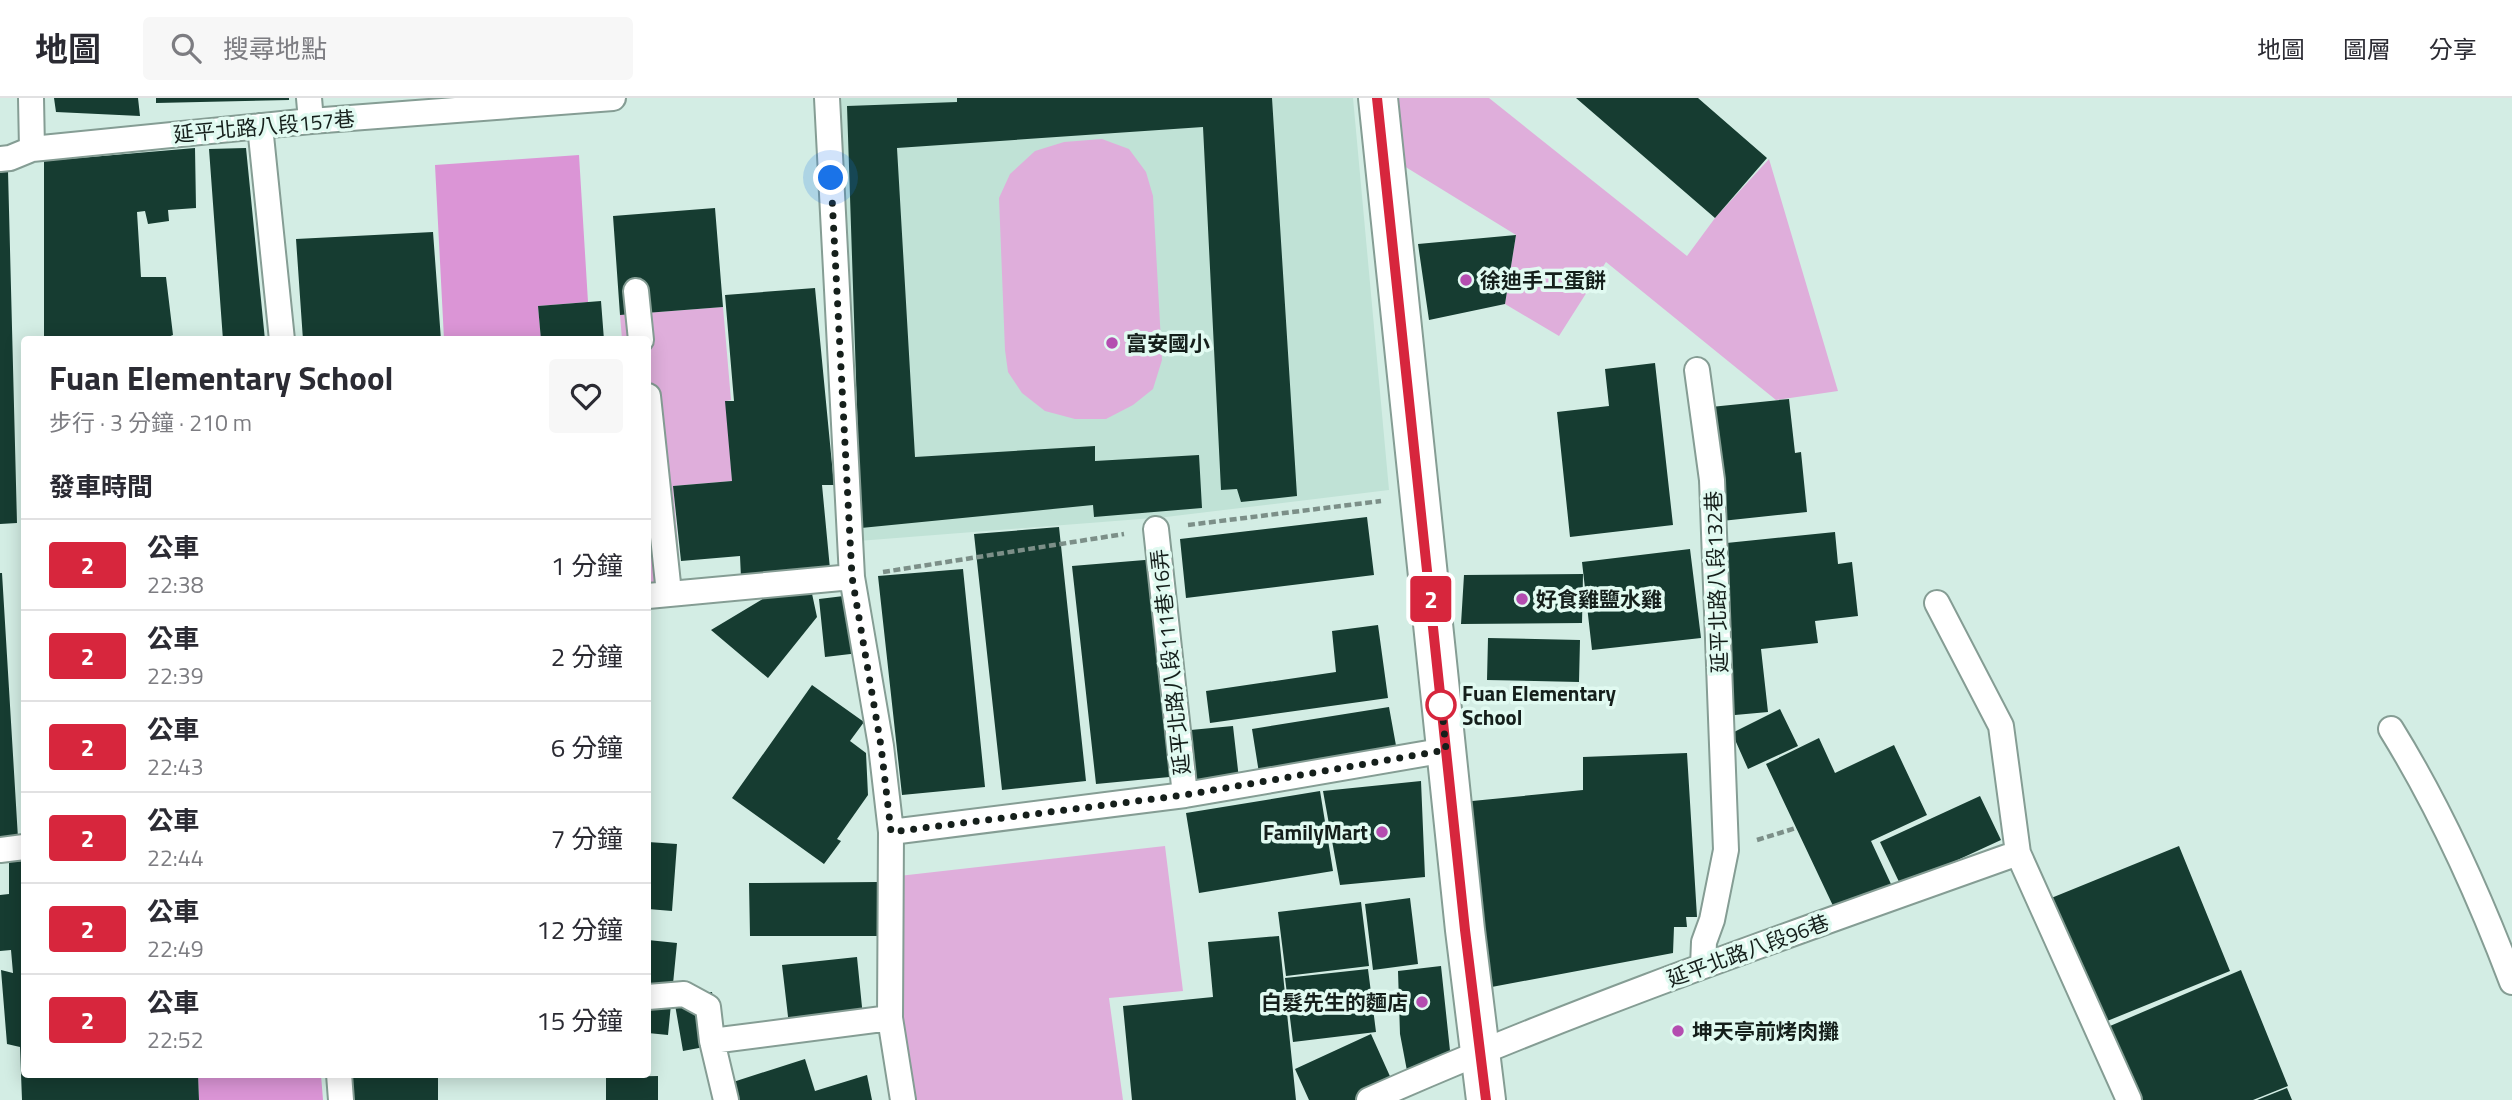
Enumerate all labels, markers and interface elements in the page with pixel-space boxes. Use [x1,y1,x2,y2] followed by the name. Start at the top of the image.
[143,17,633,80] search box
[35,24,101,74] text: 地圖
[167,29,205,67] icon: search
[223,29,327,68] text: 搜尋地點
[2257,31,2305,67] text: 地圖
[2343,31,2391,67] text: 圖層
[2429,31,2477,67] text: 分享
[172,102,356,150] street label: 延平北路八段157巷
[813,160,848,195] your location
[1480,264,1606,296] place label: 徐迪手工蛋餅
[1458,272,1474,288] marker: 徐迪手工蛋餅
[1126,327,1210,359] place label: 富安國小
[1104,335,1120,351] marker: 富安國小
[49,353,393,403] text: Fuan Elementary School
[549,359,623,433] button: heart
[49,405,252,440] text: 步行 · 3 分鐘 · 210 m
[49,467,153,506] text: 發車時間
[1697,490,1735,674] street label: 延平北路八段132巷
[147,528,199,567] text: 公車
[551,546,623,585] text: 1 分鐘
[81,547,94,583] text: 2
[1142,548,1198,776] street label: 延平北路八段111巷16弄
[147,567,204,602] text: 22:38
[1408,576,1454,622] line badge: 2
[1424,581,1438,617] text: 2
[1536,583,1662,615] place label: 好食雞鹽水雞
[1514,591,1530,607] marker: 好食雞鹽水雞
[147,619,199,658] text: 公車
[551,637,623,676] text: 2 分鐘
[81,638,94,674] text: 2
[147,658,204,693] text: 22:39
[1462,677,1617,733] place label: Fuan Elementary School
[1426,690,1456,720] marker: Fuan Elementary School
[147,710,199,749] text: 公車
[551,728,623,767] text: 6 分鐘
[81,729,94,765] text: 2
[147,749,204,784] text: 22:43
[147,801,199,840] text: 公車
[1263,816,1368,848] place label: FamilyMart
[551,819,623,858] text: 7 分鐘
[81,820,94,856] text: 2
[1374,824,1390,840] marker: FamilyMart
[147,840,204,875] text: 22:44
[147,892,199,931] text: 公車
[1662,906,1834,994] street label: 延平北路八段96巷
[536,910,623,949] text: 12 分鐘
[81,911,94,947] text: 2
[147,931,204,966] text: 22:49
[147,983,199,1022] text: 公車
[1261,986,1408,1018] place label: 白髮先生的麵店
[1414,994,1430,1010] marker: 白髮先生的麵店
[536,1001,623,1040] text: 15 分鐘
[81,1002,94,1038] text: 2
[1692,1015,1839,1047] place label: 坤天亭前烤肉攤
[147,1022,204,1057] text: 22:52
[1670,1023,1686,1039] marker: 坤天亭前烤肉攤

